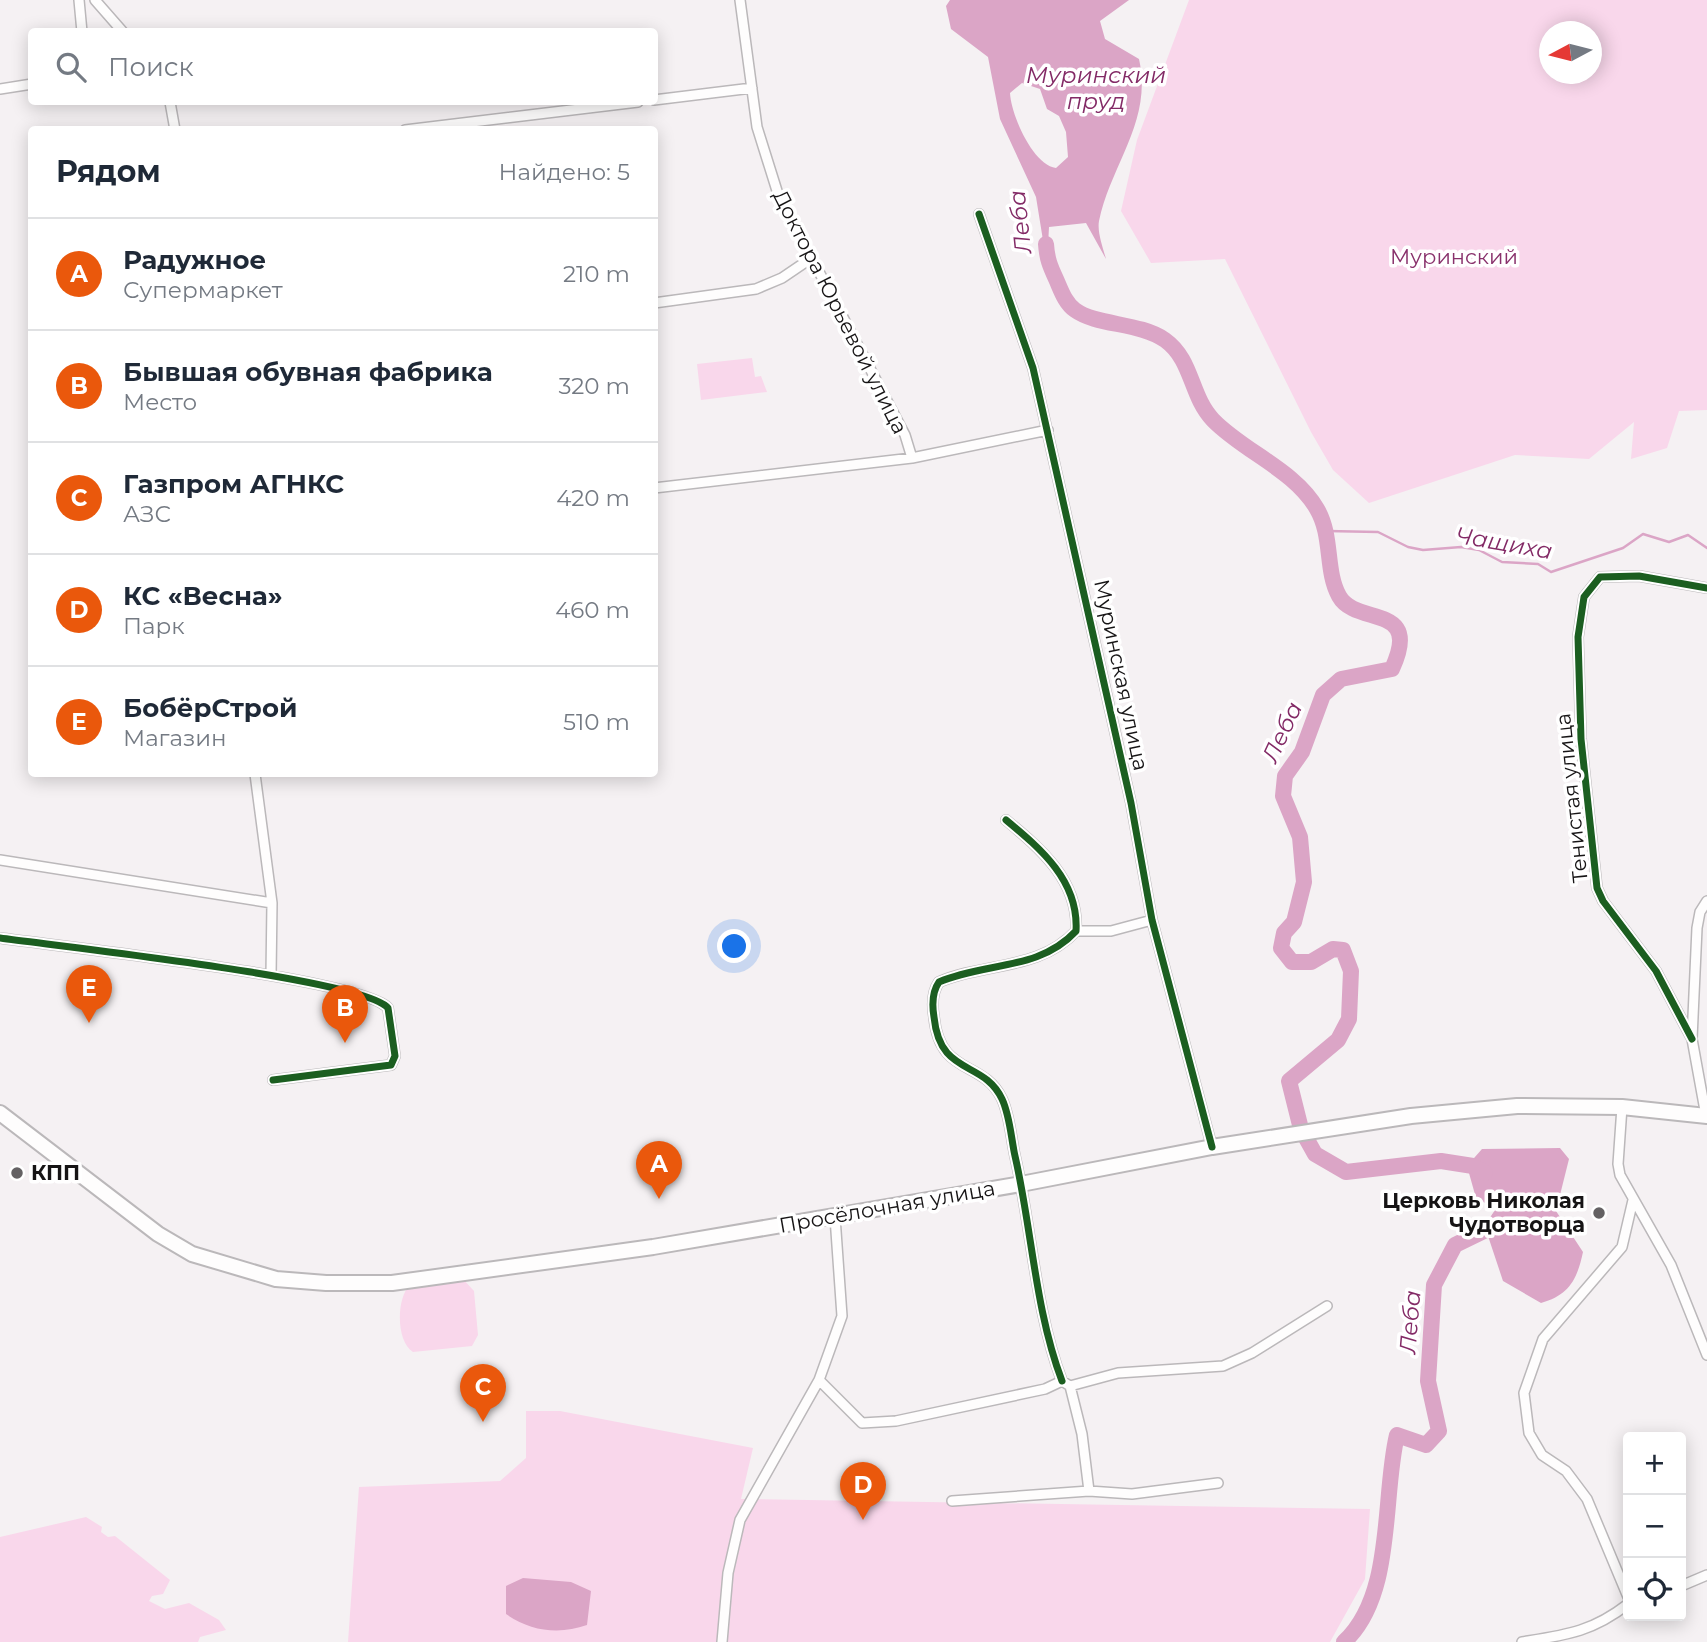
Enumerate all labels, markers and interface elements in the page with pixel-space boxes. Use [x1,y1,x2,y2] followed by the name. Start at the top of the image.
[1539,21,1602,84] north arrow
[28,28,658,105] search box
[52,48,90,86] icon: search
[108,51,194,83] text: Поиск
[1026,61,1166,115] water label: Муринский пруд
[56,153,161,190] text: Рядом
[499,158,630,186] text: Найдено: 5
[768,186,913,438] street label: Доктора Юрьевой улица
[1003,189,1037,256] water label: Леба
[123,244,266,276] text: Радужное
[1390,244,1518,269] park label: Муринский
[70,260,88,288] text: A
[563,260,630,288] text: 210 m
[123,276,283,304] text: Супермаркет
[123,356,493,388] text: Бывшая обувная фабрика
[70,372,88,400] text: B
[558,372,630,400] text: 320 m
[123,388,197,416] text: Место
[123,468,344,500] text: Газпром АГНКС
[71,484,87,512] text: C
[556,484,630,512] text: 420 m
[123,500,171,528] text: АЗС
[1453,521,1555,565] water label: Чащиха
[1089,577,1154,773] street label: Муринская улица
[123,580,282,612] text: КС «Весна»
[70,596,89,624] text: D
[555,596,630,624] text: 460 m
[123,612,185,640] text: Парк
[123,692,297,724] text: БобёрСтрой
[1255,697,1308,768] water label: Леба
[71,708,87,736] text: E
[563,708,630,736] text: 510 m
[1550,712,1593,884] street label: Тенистая улица
[123,724,227,752] text: Магазин
[717,929,751,963] your location
[66,965,112,1023] pin: E
[322,985,368,1043] pin: B
[636,1141,682,1199] pin: A
[31,1160,80,1185] place label: КПП
[9,1165,25,1181] marker: КПП
[777,1175,997,1238] street label: Просёлочная улица
[1382,1188,1585,1237] place label: Церковь Николая Чудотворца
[1591,1205,1607,1221] marker: Церковь Николая Чудотворца
[1393,1289,1427,1356] water label: Леба
[460,1364,506,1422] pin: C
[1623,1432,1686,1621] map controls
[1623,1432,1686,1495] button: +
[840,1462,886,1520] pin: D
[1623,1495,1686,1558] button: −
[1623,1558,1686,1621] button: locate

